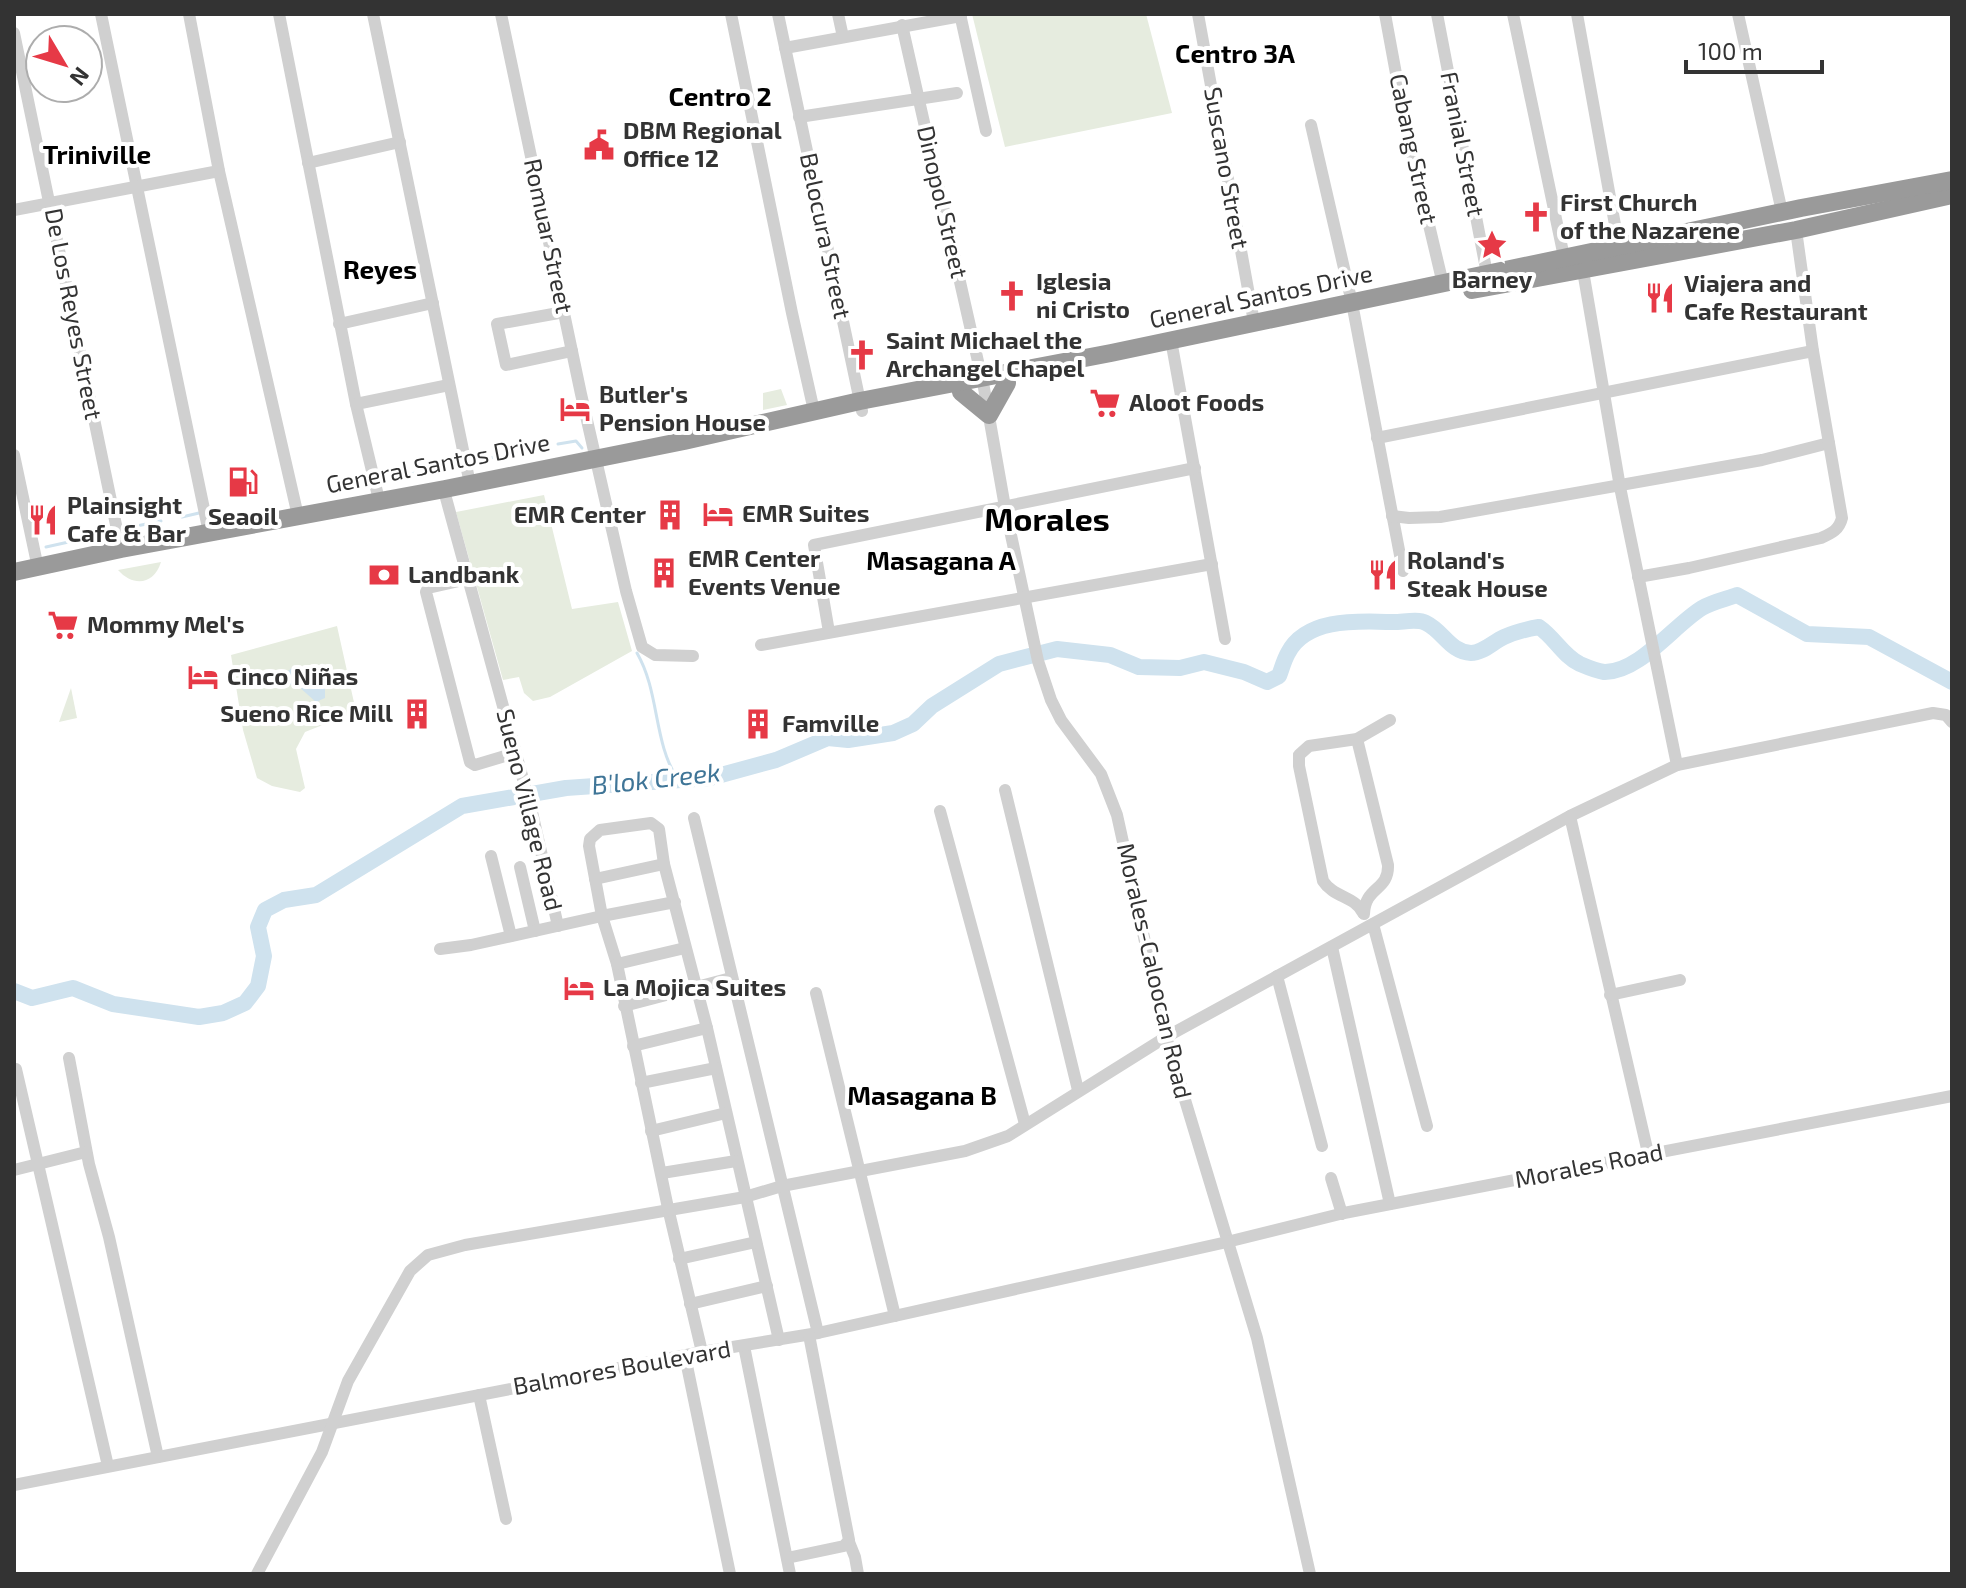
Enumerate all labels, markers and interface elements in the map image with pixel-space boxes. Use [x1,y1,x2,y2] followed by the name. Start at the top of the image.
[24,24,104,104] north arrow
[1686,24,1822,74] scale bar
[1698,36,1763,65] text: 100 m
[1175,37,1295,68] district label: Centro 3A
[65,63,96,91] text: N
[1435,69,1492,219] street label: Franial Street
[1384,71,1445,227] street label: Cabang Street
[668,80,772,111] district label: Centro 2
[1199,85,1256,251] street label: Suscano Street
[623,115,782,172] place label: DBM Regional Office 12
[912,123,975,281] street label: Dinopol Street
[582,128,616,162] public building icon: DBM Regional Office 12
[43,138,151,169] district label: Triniville
[795,150,858,321] street label: Belocura Street
[519,156,580,316] street label: Romuar Street
[1560,187,1740,244] place label: First Church of the Nazarene
[1519,200,1553,234] church icon: First Church of the Nazarene
[40,205,109,422] street label: De Los Reyes Street
[1475,228,1509,262] place icon: Barney
[343,253,417,285] district label: Reyes
[1146,258,1375,333] street label: General Santos Drive
[1452,264,1533,293] place label: Barney
[1036,266,1130,323] place label: Iglesia ni Cristo
[1684,268,1868,325] place label: Viajera and Cafe Restaurant
[995,279,1029,313] church icon: Iglesia ni Cristo
[1643,281,1677,315] restaurant icon: Viajera and Cafe Restaurant
[886,325,1084,382] place label: Saint Michael the Archangel Chapel
[845,338,879,372] church icon: Saint Michael the Archangel Chapel
[599,379,766,436] place label: Butler's Pension House
[1088,386,1122,420] supermarket icon: Aloot Foods
[1129,387,1264,416] place label: Aloot Foods
[558,392,592,426] hotel icon: Butler's Pension House
[323,427,552,498] street label: General Santos Drive
[226,465,260,499] fuel station icon: Seaoil
[67,490,187,547] place label: Plainsight Cafe & Bar
[701,497,735,531] hotel icon: EMR Suites
[653,498,687,532] building icon: EMR Center
[742,498,870,527] place label: EMR Suites
[514,499,647,528] place label: EMR Center
[984,499,1110,537] district label: Morales
[208,501,278,530] place label: Seaoil
[26,503,60,537] restaurant icon: Plainsight Cafe & Bar
[688,543,841,600] place label: EMR Center Events Venue
[866,544,1016,575] district label: Masagana A
[1407,545,1548,602] place label: Roland's Steak House
[647,556,681,590] building icon: EMR Center Events Venue
[367,558,401,592] bank icon: Landbank
[1366,558,1400,592] restaurant icon: Roland's Steak House
[408,559,520,588] place label: Landbank
[46,608,80,642] supermarket icon: Mommy Mel's
[87,609,244,638] place label: Mommy Mel's
[186,660,220,694] hotel icon: Cinco Niñas
[227,661,358,690] place label: Cinco Niñas
[400,697,434,731] building icon: Sueno Rice Mill
[220,698,393,727] place label: Sueno Rice Mill
[491,706,570,914] street label: Sueno Village Road
[741,707,775,741] building icon: Famville
[782,708,879,737] place label: Famville
[590,755,722,800] water label: B'lok Creek
[1112,840,1199,1101] street label: Morales-Caloocan Road
[562,971,596,1005] hotel icon: La Mojica Suites
[603,972,786,1001] place label: La Mojica Suites
[847,1079,997,1110] district label: Masagana B
[1512,1136,1665,1193] street label: Morales Road
[511,1333,733,1400] street label: Balmores Boulevard

